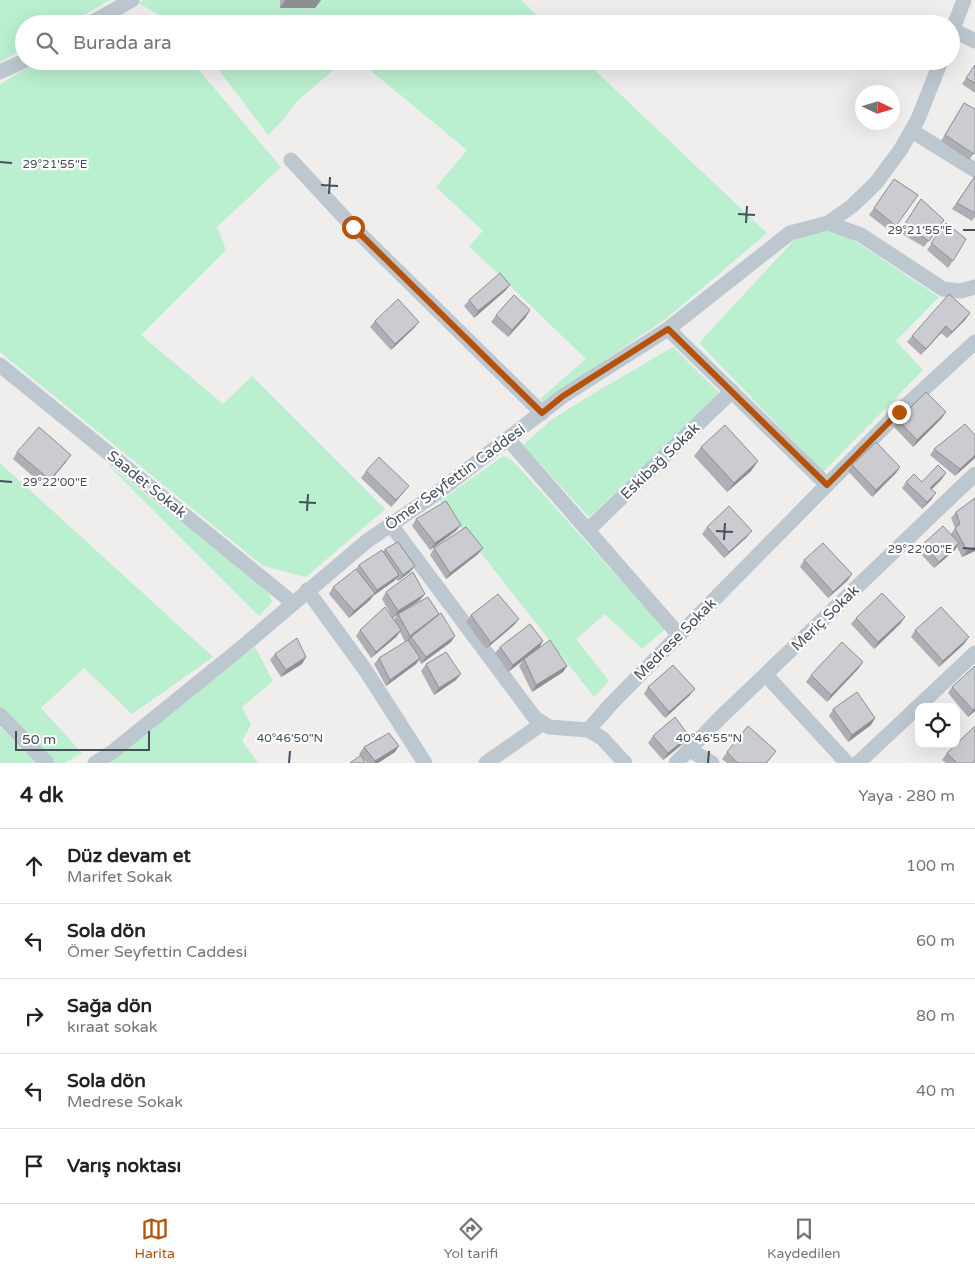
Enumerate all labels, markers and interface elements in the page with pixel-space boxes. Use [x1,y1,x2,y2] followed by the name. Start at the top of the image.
[15,15,960,70] search box
[33,29,61,57] icon: search
[73,32,172,54] text: Burada ara
[855,85,900,130] north arrow
[22,157,88,171] text: 29°21'55"E
[342,216,365,239] route start
[887,223,953,237] text: 29°21'55"E
[888,401,911,424] route end
[617,419,703,503] street label: Eskibağ Sokak
[381,420,529,534] street label: Ömer Seyfettin Caddesi
[104,447,190,521] street label: Saadet Sokak
[22,475,88,489] text: 29°22'00"E
[887,542,953,556] text: 29°22'00"E
[787,581,863,655] street label: Meriç Sokak
[630,594,720,684] street label: Medrese Sokak
[915,703,960,748] map controls
[915,703,960,748] button: locate
[15,728,150,751] scale bar
[22,731,56,748] text: 50 m
[257,731,323,745] text: 40°46'50"N
[676,731,742,745] text: 40°46'55"N
[20,783,63,808] text: 4 dk
[858,786,955,806] text: Yaya · 280 m
[67,845,191,867] text: Düz devam et
[20,852,48,880] icon: ahead
[906,856,955,876] text: 100 m
[67,867,172,887] text: Marifet Sokak
[67,920,146,942] text: Sola dön
[20,927,48,955] icon: left
[916,931,955,951] text: 60 m
[67,942,247,962] text: Ömer Seyfettin Caddesi
[67,995,152,1017] text: Sağa dön
[20,1002,48,1030] icon: right
[916,1006,955,1026] text: 80 m
[67,1017,158,1037] text: kıraat sokak
[67,1070,146,1092] text: Sola dön
[20,1077,48,1105] icon: left
[916,1081,955,1101] text: 40 m
[67,1092,183,1112] text: Medrese Sokak
[20,1152,48,1180] icon: arrive
[67,1155,181,1177] text: Varış noktası
[134,1215,175,1262] tab: Harita
[444,1215,498,1262] tab: Yol tarifi
[767,1215,841,1262] tab: Kaydedilen

